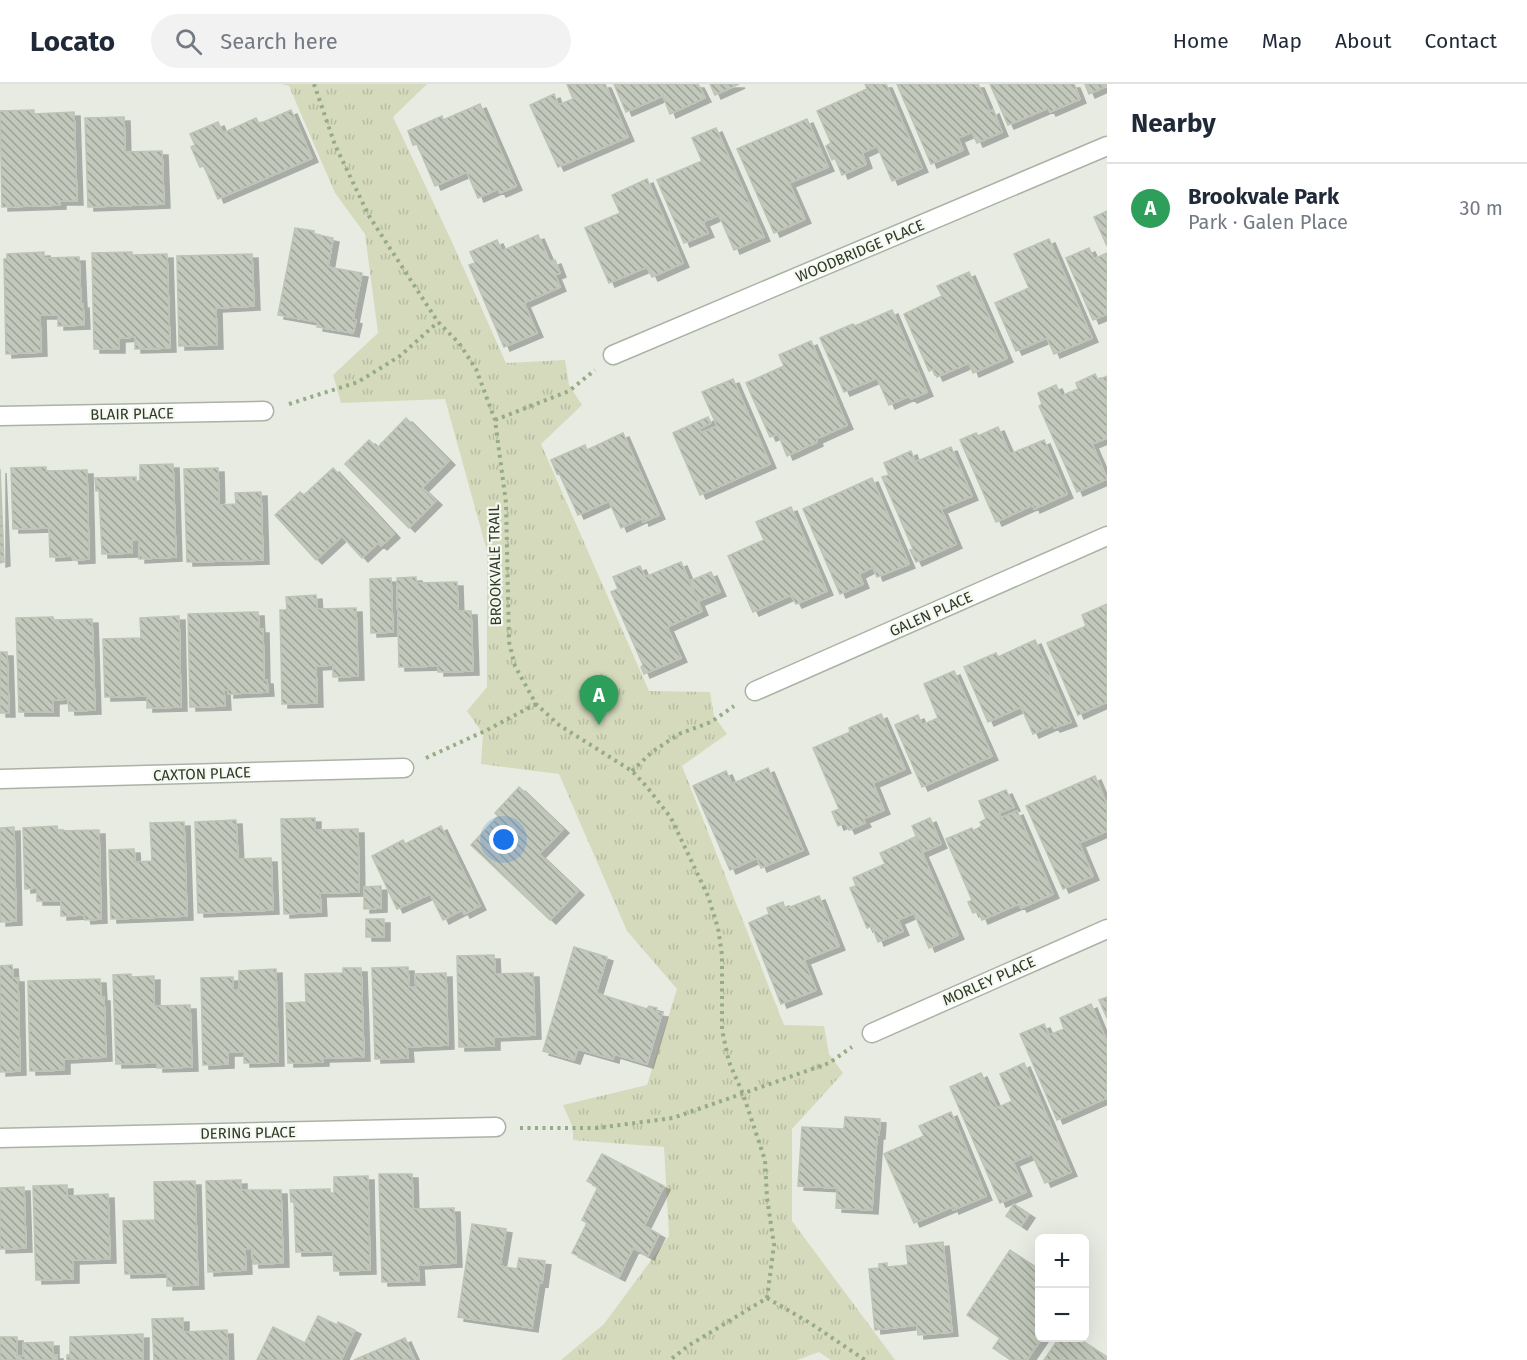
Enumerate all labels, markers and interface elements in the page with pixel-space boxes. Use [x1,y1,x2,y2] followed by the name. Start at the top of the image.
[151,14,571,68] search box
[30,25,115,58] text: Locato
[172,25,205,58] icon: search
[220,28,338,55] text: Search here
[1173,28,1229,54] text: Home
[1262,28,1302,54] text: Map
[1335,28,1392,54] text: About
[1425,28,1497,54] text: Contact
[1131,108,1216,139] text: Nearby
[1188,183,1339,210] text: Brookvale Park
[1145,196,1156,220] text: A
[1459,196,1503,220] text: 30 m
[1188,210,1348,234] text: Park · Galen Place
[793,216,927,286] street label: WOODBRIDGE PLACE
[90,404,174,424] street label: BLAIR PLACE
[485,504,505,626] street label: BROOKVALE TRAIL
[887,588,975,640] street label: GALEN PLACE
[580,676,618,725] pin: A
[153,763,251,785] street label: CAXTON PLACE
[489,825,518,854] your location
[940,953,1038,1009] street label: MORLEY PLACE
[200,1123,296,1143] street label: DERING PLACE
[1035,1234,1089,1342] map controls
[1035,1234,1089,1288] button: +
[1035,1288,1089,1342] button: −

